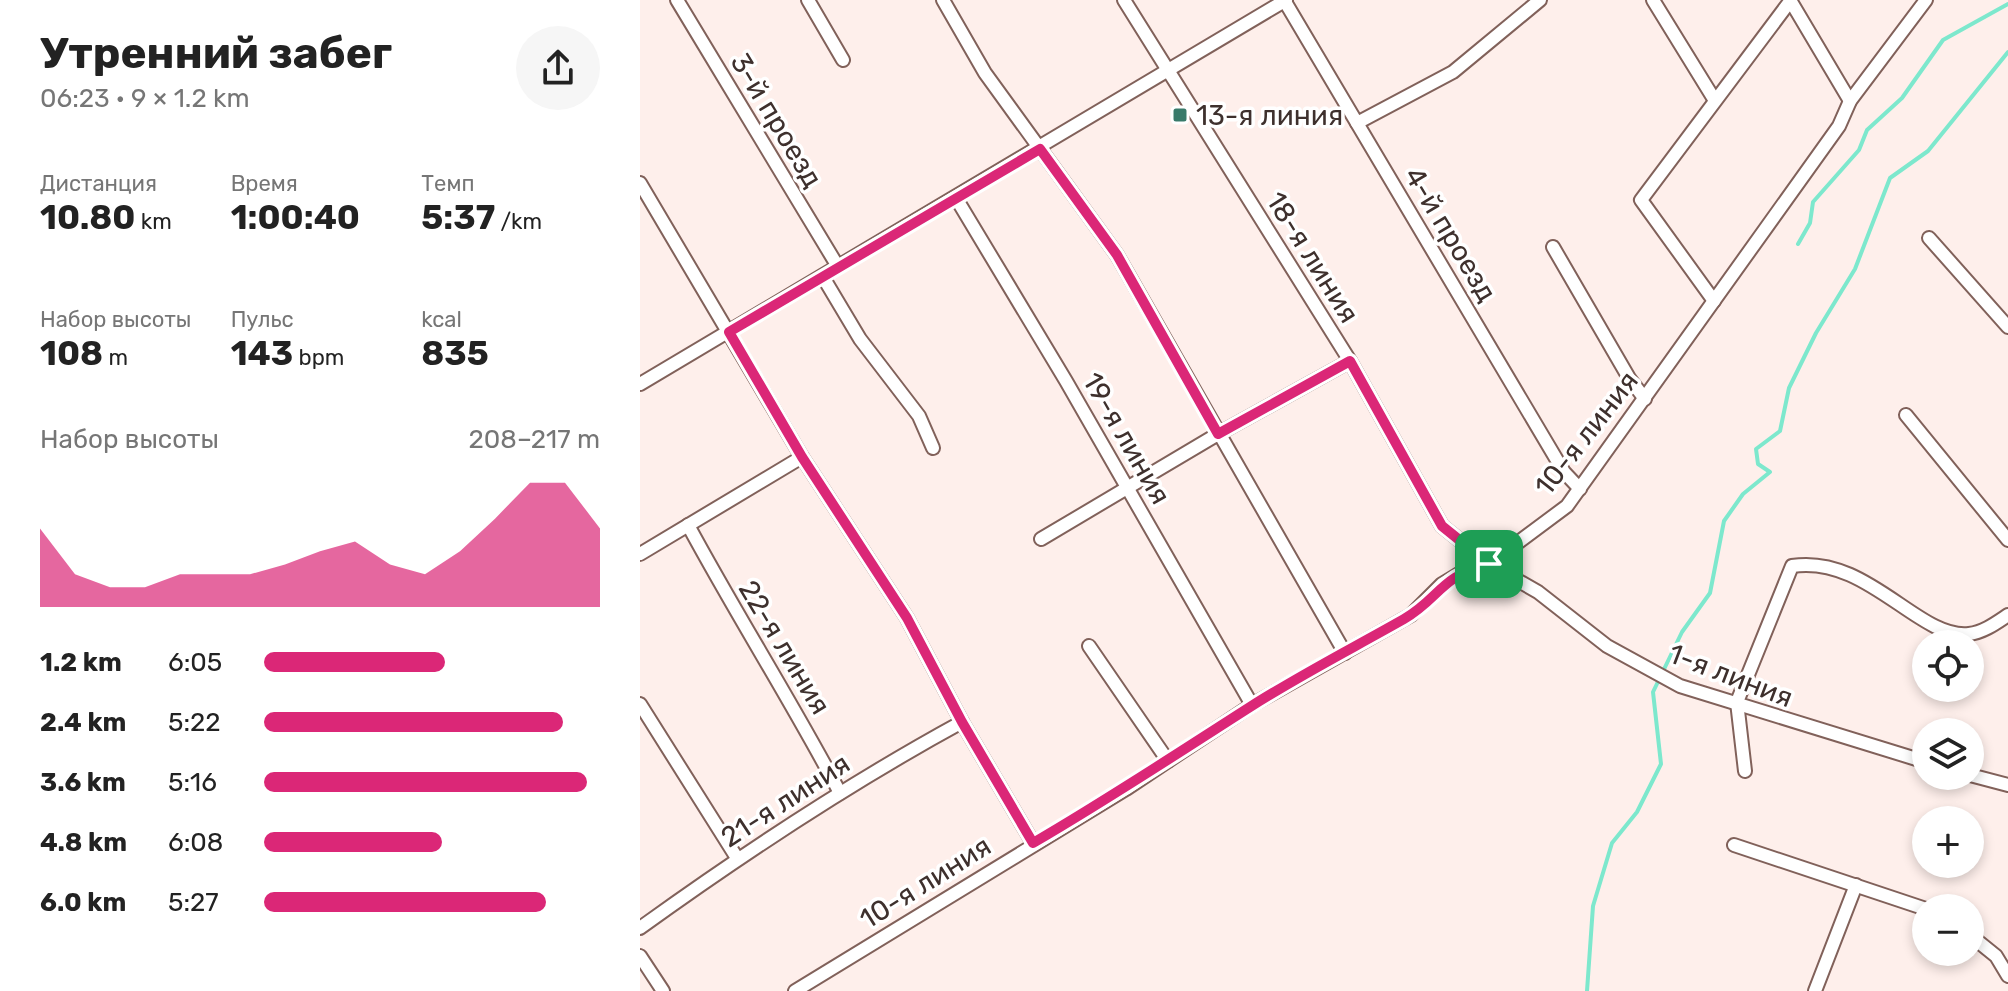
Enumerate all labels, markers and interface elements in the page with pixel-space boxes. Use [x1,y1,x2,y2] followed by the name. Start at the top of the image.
[516,26,600,110] button: share
[40,27,392,79] text: Утренний забег
[724,47,829,193] street label: 3-й проезд
[40,83,250,114] text: 06:23 · 9 × 1.2 km
[1196,99,1343,132] place label: 13-я линия
[1171,106,1189,124] marker: 13-я линия
[1398,161,1504,307] street label: 4-й проезд
[40,170,157,197] text: Дистанция
[231,170,298,197] text: Время
[421,170,474,197] text: Темп
[1259,186,1366,329] street label: 18-я линия
[40,197,135,238] text: 10.80
[231,197,360,238] text: 1:00:40
[421,197,495,238] text: 5:37
[135,208,172,235] text: km
[495,208,542,235] text: /km
[40,306,191,333] text: Набор высоты
[231,306,294,333] text: Пульс
[421,306,462,333] text: kcal
[40,333,103,374] text: 108
[231,333,293,374] text: 143
[421,333,489,374] text: 835
[103,344,128,371] text: m
[293,344,344,371] text: bpm
[1528,365,1645,502] street label: 10-я линия
[1076,367,1177,510] street label: 19-я линия
[40,424,219,455] text: Набор высоты
[469,424,600,455] text: 208–217 m
[1455,530,1523,598] pin
[1467,542,1511,586] icon: arrive
[732,574,837,720] street label: 22-я линия
[1912,630,1984,966] map controls
[1912,630,1984,702] button: locate
[1664,637,1798,714] street label: 1-я линия
[40,647,122,678] text: 1.2 km
[168,647,222,678] text: 6:05
[40,707,126,738] text: 2.4 km
[168,707,221,738] text: 5:22
[1912,718,1984,790] button: layers
[715,747,856,854] street label: 21-я линия
[40,767,126,798] text: 3.6 km
[168,767,217,798] text: 5:16
[1912,806,1984,878] button: +
[40,827,127,858] text: 4.8 km
[168,827,223,858] text: 6:08
[854,829,997,936] street label: 10-я линия
[40,887,126,918] text: 6.0 km
[168,887,219,918] text: 5:27
[1912,894,1984,966] button: −

